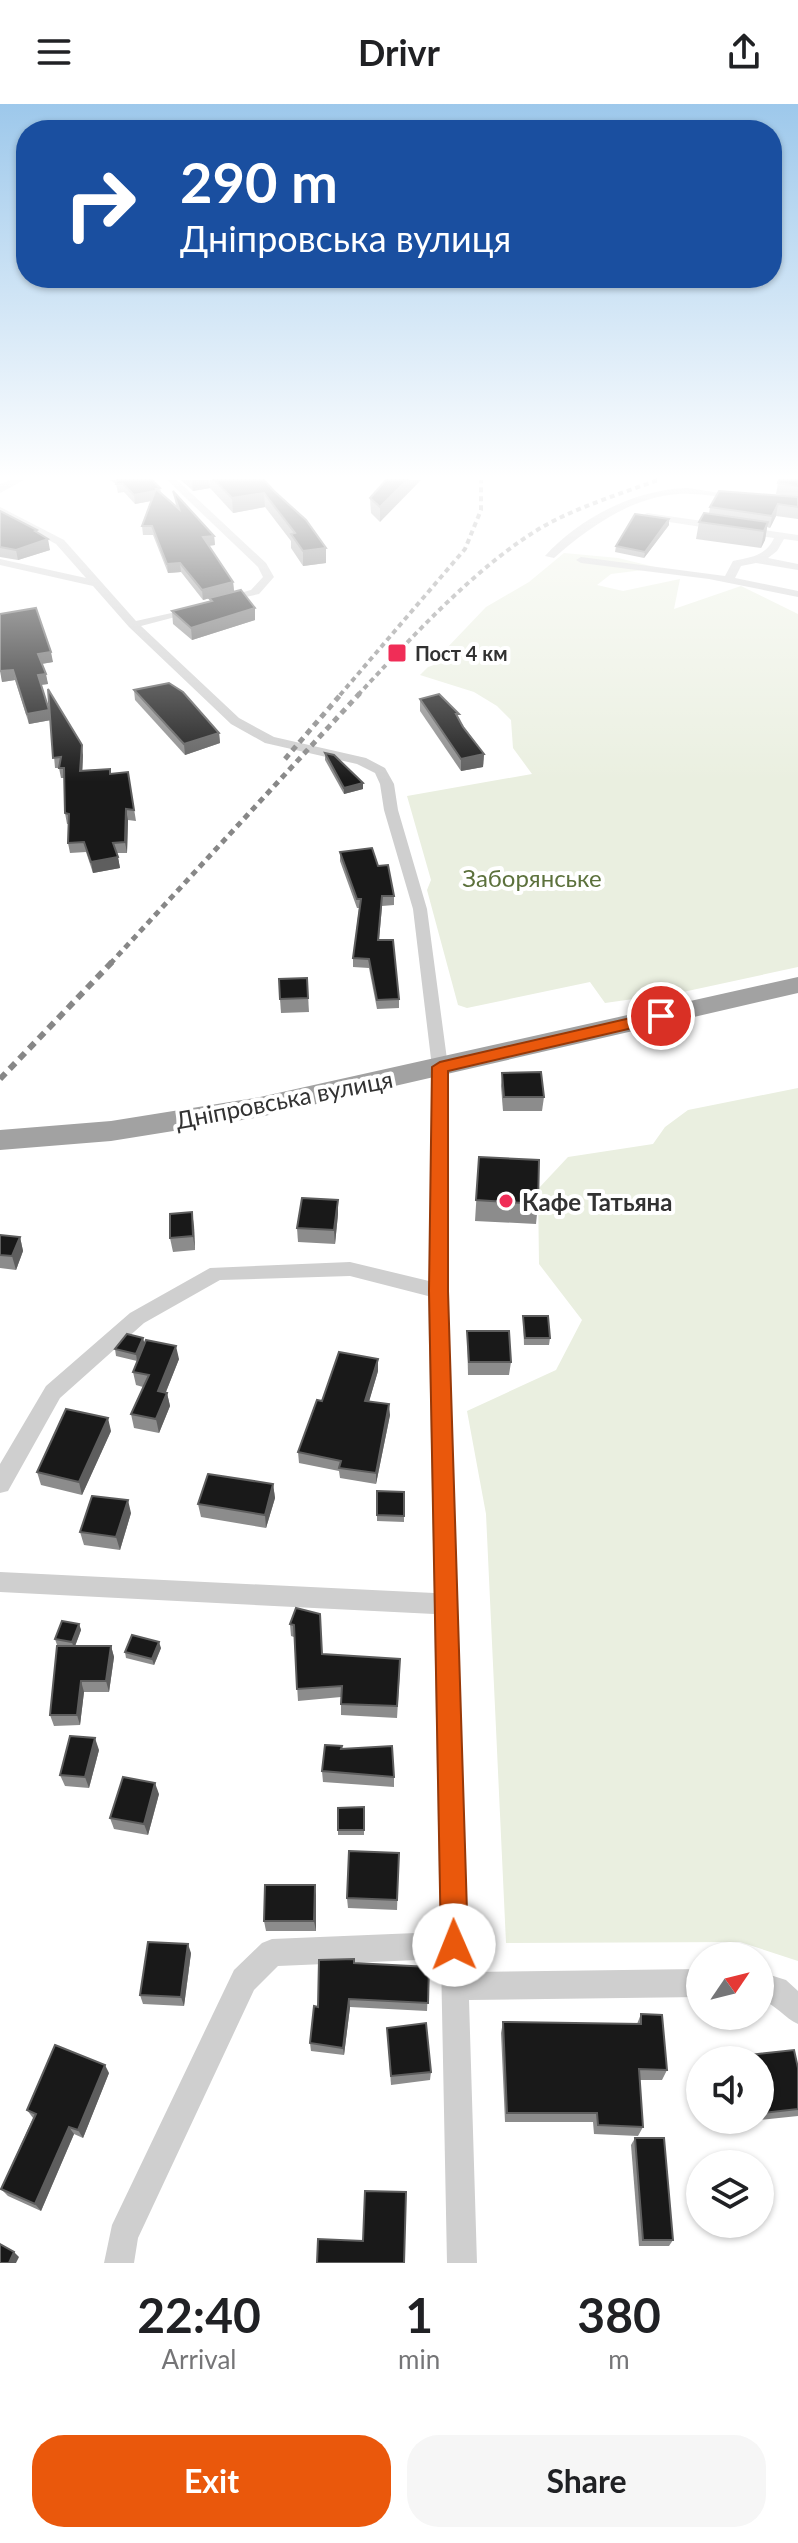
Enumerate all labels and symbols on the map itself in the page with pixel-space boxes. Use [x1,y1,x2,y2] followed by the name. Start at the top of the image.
[415,641,508,665] place label: Пост 4 км
[386,642,408,664] marker: Пост 4 км
[462,863,602,892] park label: Заборянське
[627,982,695,1050] pin
[173,1064,395,1134] street label: Дніпровська вулиця
[522,1187,672,1216] place label: Кафе Татьяна
[497,1192,515,1210] marker: Кафе Татьяна
[412,1903,496,1987] position arrow
[686,1942,774,2030] north arrow

